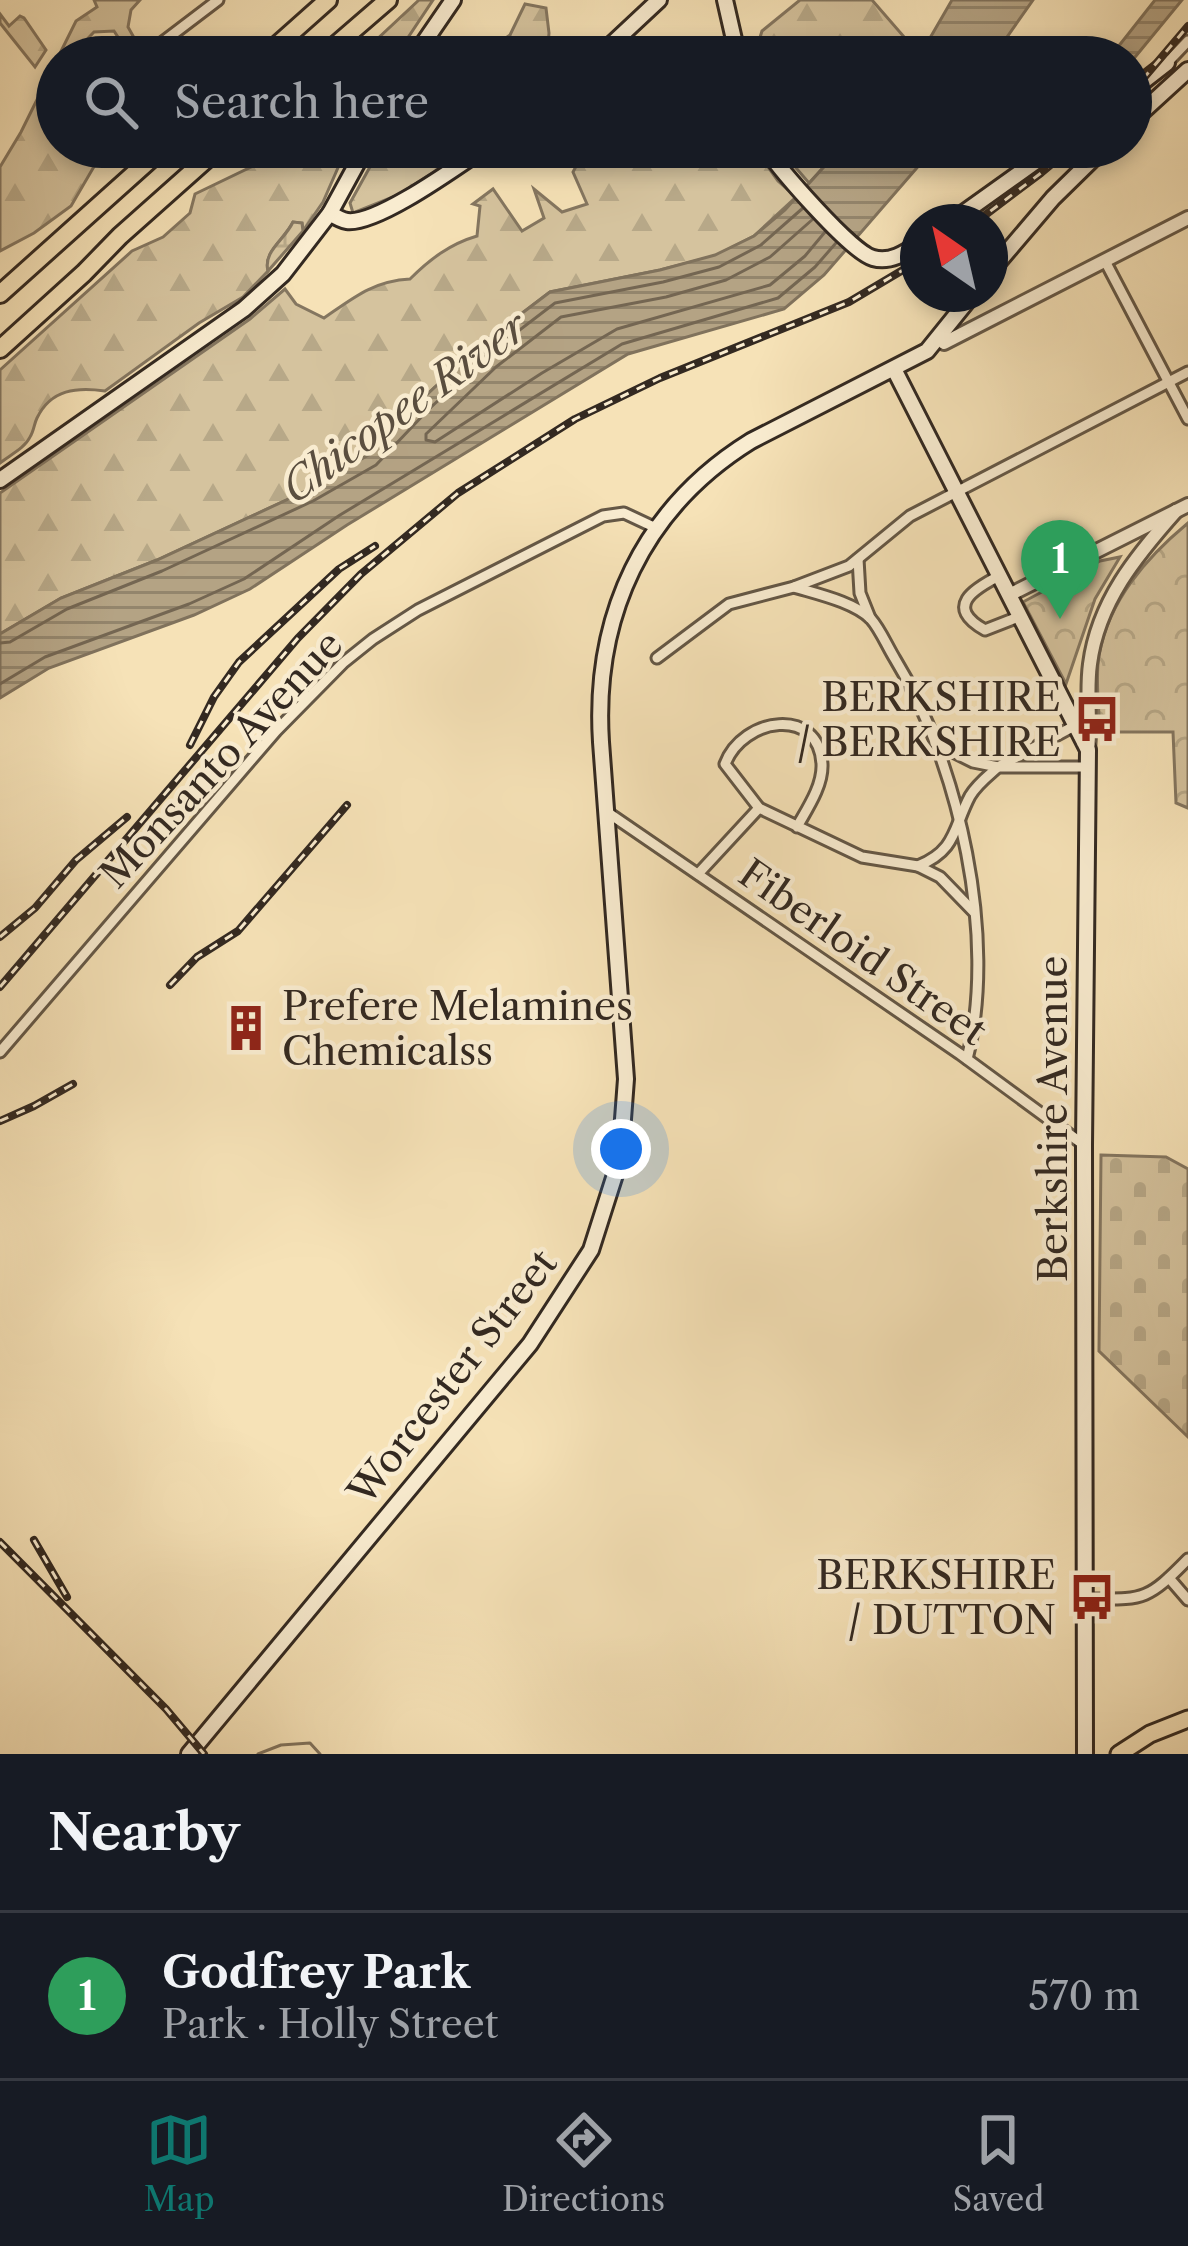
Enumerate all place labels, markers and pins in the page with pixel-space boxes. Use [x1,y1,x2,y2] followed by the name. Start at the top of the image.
[1021,520,1099,619] pin: 1
[797,673,1061,766] place label: BERKSHIRE / BERKSHIRE
[1072,694,1122,744] bus stop icon: BERKSHIRE / BERKSHIRE
[282,982,633,1075] place label: Prefere Melamines Chemicalss
[221,1003,271,1053] building icon: Prefere Melamines Chemicalss
[816,1551,1056,1644] place label: BERKSHIRE / DUTTON
[1067,1572,1117,1622] bus stop icon: BERKSHIRE / DUTTON

